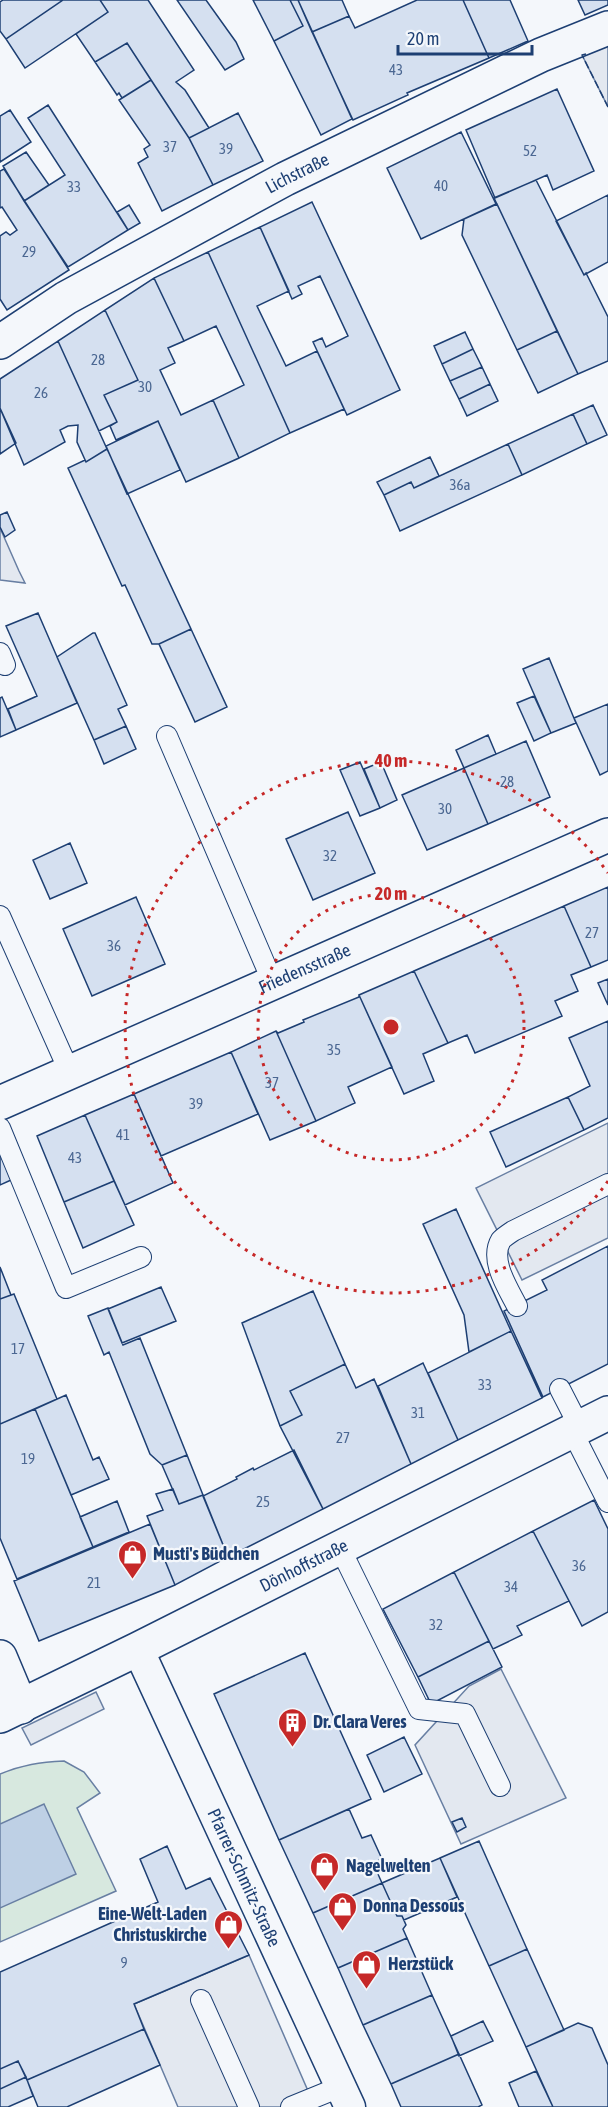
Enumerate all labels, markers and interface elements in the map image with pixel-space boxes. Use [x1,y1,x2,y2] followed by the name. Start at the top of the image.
[398,18,532,56] scale bar
[407,28,439,49] text: 20 m
[389,61,403,78] house number: 43
[163,138,177,155] house number: 37
[219,140,233,157] house number: 39
[523,142,537,159] house number: 52
[262,148,332,198] street label: Lichstraße
[434,177,448,194] house number: 40
[67,178,81,195] house number: 33
[22,243,36,260] house number: 29
[91,351,105,368] house number: 28
[138,378,152,395] house number: 30
[34,384,48,401] house number: 26
[449,476,471,493] house number: 36a
[374,750,407,771] text: 40 m
[500,773,514,790] house number: 28
[438,800,452,817] house number: 30
[323,847,337,864] house number: 32
[375,883,407,904] text: 20 m
[585,924,599,941] house number: 27
[107,937,121,954] house number: 36
[256,939,353,998] street label: Friedensstraße
[381,1017,401,1037] centre of rings
[327,1041,341,1058] house number: 35
[265,1074,279,1091] house number: 37
[189,1095,203,1112] house number: 39
[116,1126,130,1143] house number: 41
[68,1149,82,1166] house number: 43
[11,1340,25,1357] house number: 17
[478,1376,492,1393] house number: 33
[411,1404,425,1421] house number: 31
[336,1429,350,1446] house number: 27
[21,1450,35,1467] house number: 19
[256,1493,270,1510] house number: 25
[256,1534,351,1596] street label: Dönhoffstraße
[116,1538,148,1580] shop icon: Musti's Büdchen
[153,1543,260,1564] place label: Musti's Büdchen
[572,1557,586,1574] house number: 36
[87,1574,101,1591] house number: 21
[504,1578,518,1595] house number: 34
[429,1616,443,1633] house number: 32
[276,1706,308,1748] building icon: Dr. Clara Veres
[313,1711,407,1732] place label: Dr. Clara Veres
[203,1805,285,1950] street label: Pfarrer-Schmitz-Straße
[309,1850,341,1892] shop icon: Nagelwelten
[346,1855,431,1876] place label: Nagelwelten
[326,1890,358,1932] shop icon: Donna Dessous
[363,1895,465,1916] place label: Donna Dessous
[98,1903,207,1945] place label: Eine-Welt-Laden Christuskirche
[212,1908,244,1950] shop icon: Eine-Welt-Laden Christuskirche
[351,1948,383,1990] shop icon: Herzstück
[388,1953,454,1974] place label: Herzstück
[120,1954,128,1971] house number: 9

